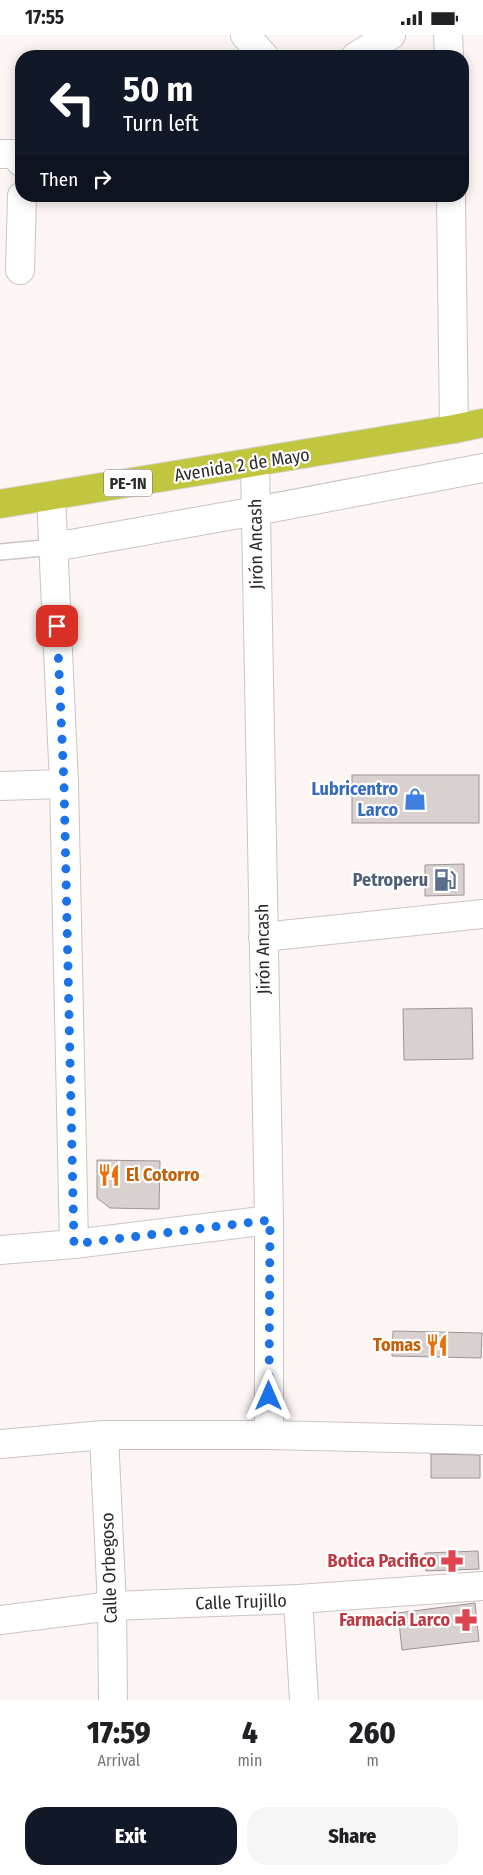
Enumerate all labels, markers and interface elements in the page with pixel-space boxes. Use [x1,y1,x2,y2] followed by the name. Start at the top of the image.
[25,6,64,29] text: 17:55
[123,68,193,110] text: 50 m
[40,70,105,135] icon: left
[123,110,199,137] text: Turn left
[88,165,116,193] icon: right
[40,168,78,191] text: Then
[173,443,311,487] street label: Avenida 2 de Mayo
[104,469,152,497] road number: PE-1N
[244,498,268,590] street label: Jirón Ancash
[36,605,78,647] pin
[43,612,71,640] icon: arrive
[311,778,398,821] place label: Lubricentro Larco
[402,786,428,812] shop icon: Lubricentro Larco
[432,867,458,893] fuel station icon: Petroperu
[353,869,428,891] place label: Petroperu
[251,903,275,995] street label: Jirón Ancash
[96,1162,122,1188] restaurant icon: El Cotorro
[126,1164,200,1186] place label: El Cotorro
[424,1332,450,1358] restaurant icon: Tomas
[373,1334,421,1356] place label: Tomas
[242,1369,294,1421] position arrow
[96,1512,122,1624] street label: Calle Orbegoso
[439,1548,465,1574] pharmacy icon: Botica Pacifico
[328,1550,436,1572] place label: Botica Pacifico
[195,1589,287,1615] street label: Calle Trujillo
[453,1607,479,1633] pharmacy icon: Farmacia Larco
[339,1609,450,1631] place label: Farmacia Larco
[87,1715,151,1751] text: 17:59
[242,1715,258,1751] text: 4
[349,1715,396,1751] text: 260
[98,1751,140,1770] text: Arrival
[238,1751,262,1770] text: min
[366,1751,379,1770] text: m
[25,1807,237,1865] button: Exit
[247,1807,458,1865] button: Share

